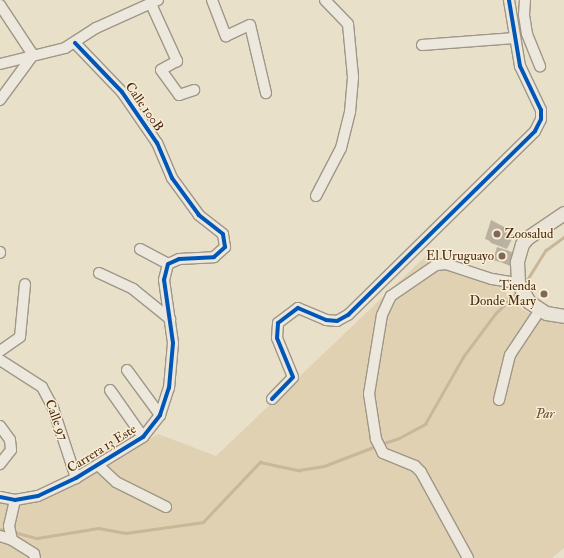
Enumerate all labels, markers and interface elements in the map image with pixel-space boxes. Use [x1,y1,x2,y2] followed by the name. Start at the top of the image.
[122,80,166,134] street label: Calle 100B
[505,226,553,242] place label: Zoosalud
[492,229,502,239] marker: Zoosalud
[426,248,494,264] place label: El Uruguayo
[497,251,507,261] marker: El Uruguayo
[470,279,536,310] place label: Tienda Donde Mary
[539,289,549,299] marker: Tienda Donde Mary
[41,397,71,443] street label: Calle 97
[536,406,554,422] park label: Par
[65,422,139,476] street label: Carrera 13 Este

